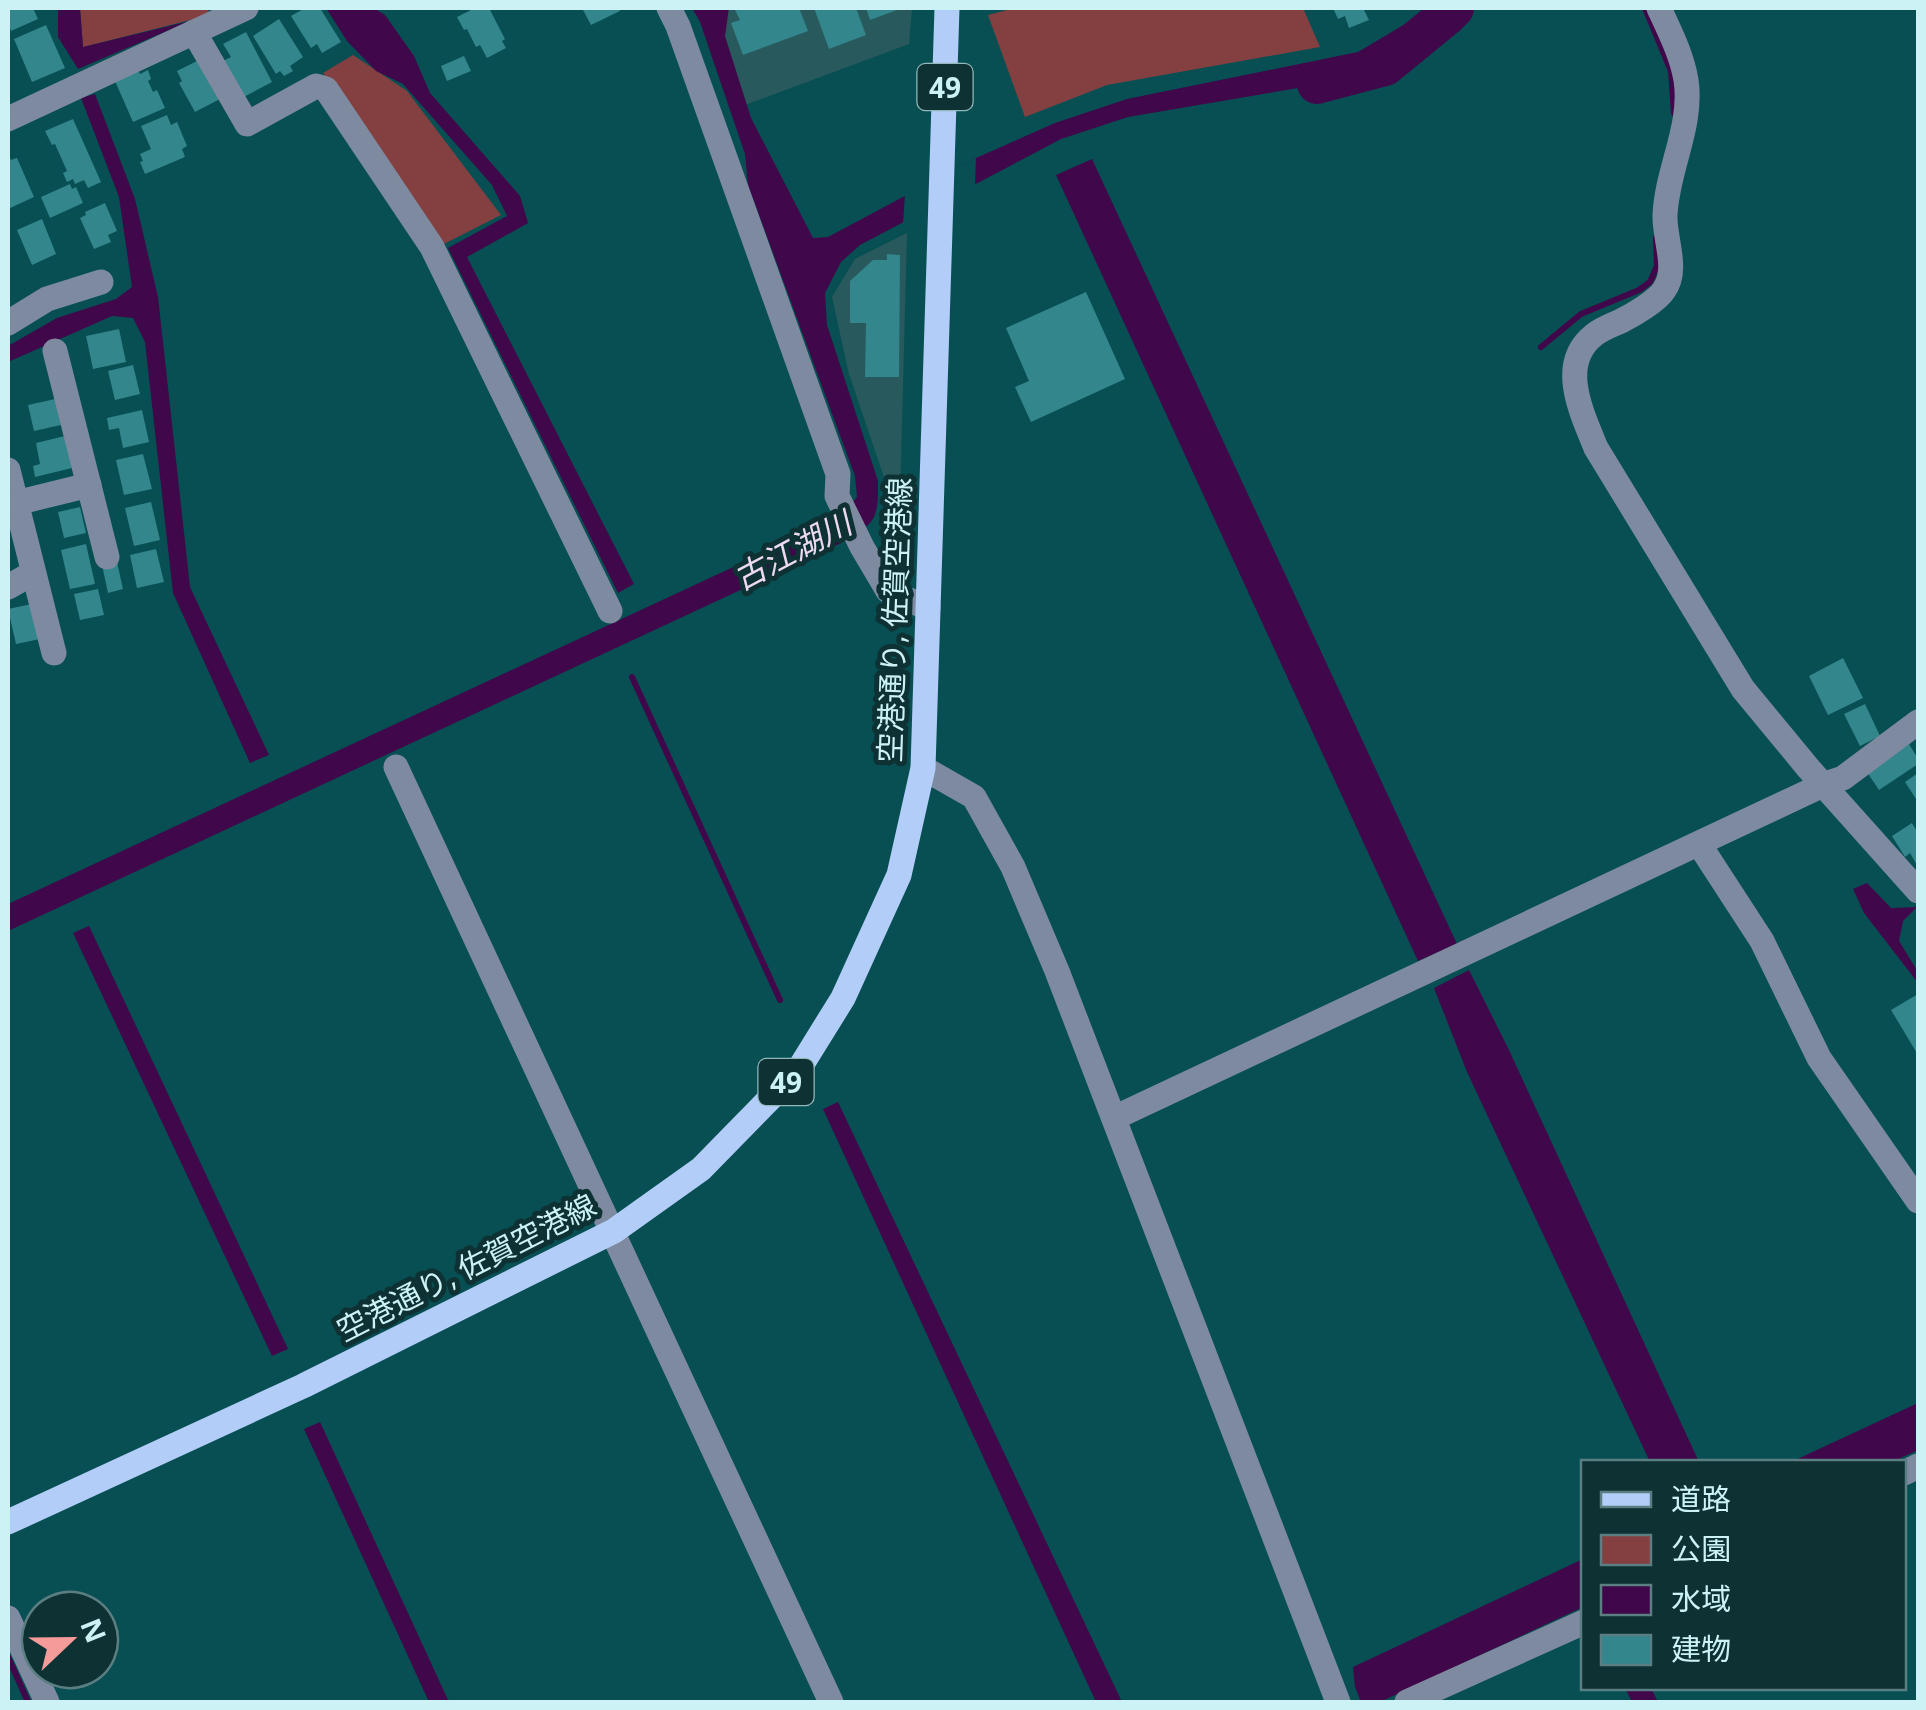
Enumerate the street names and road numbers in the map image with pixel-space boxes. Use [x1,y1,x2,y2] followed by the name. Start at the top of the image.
[918,64,972,110] road number: 49
[869,477,919,763] street label: 空港通り, 佐賀空港線
[758,1059,814,1105] road number: 49
[329,1184,603,1350] street label: 空港通り, 佐賀空港線

